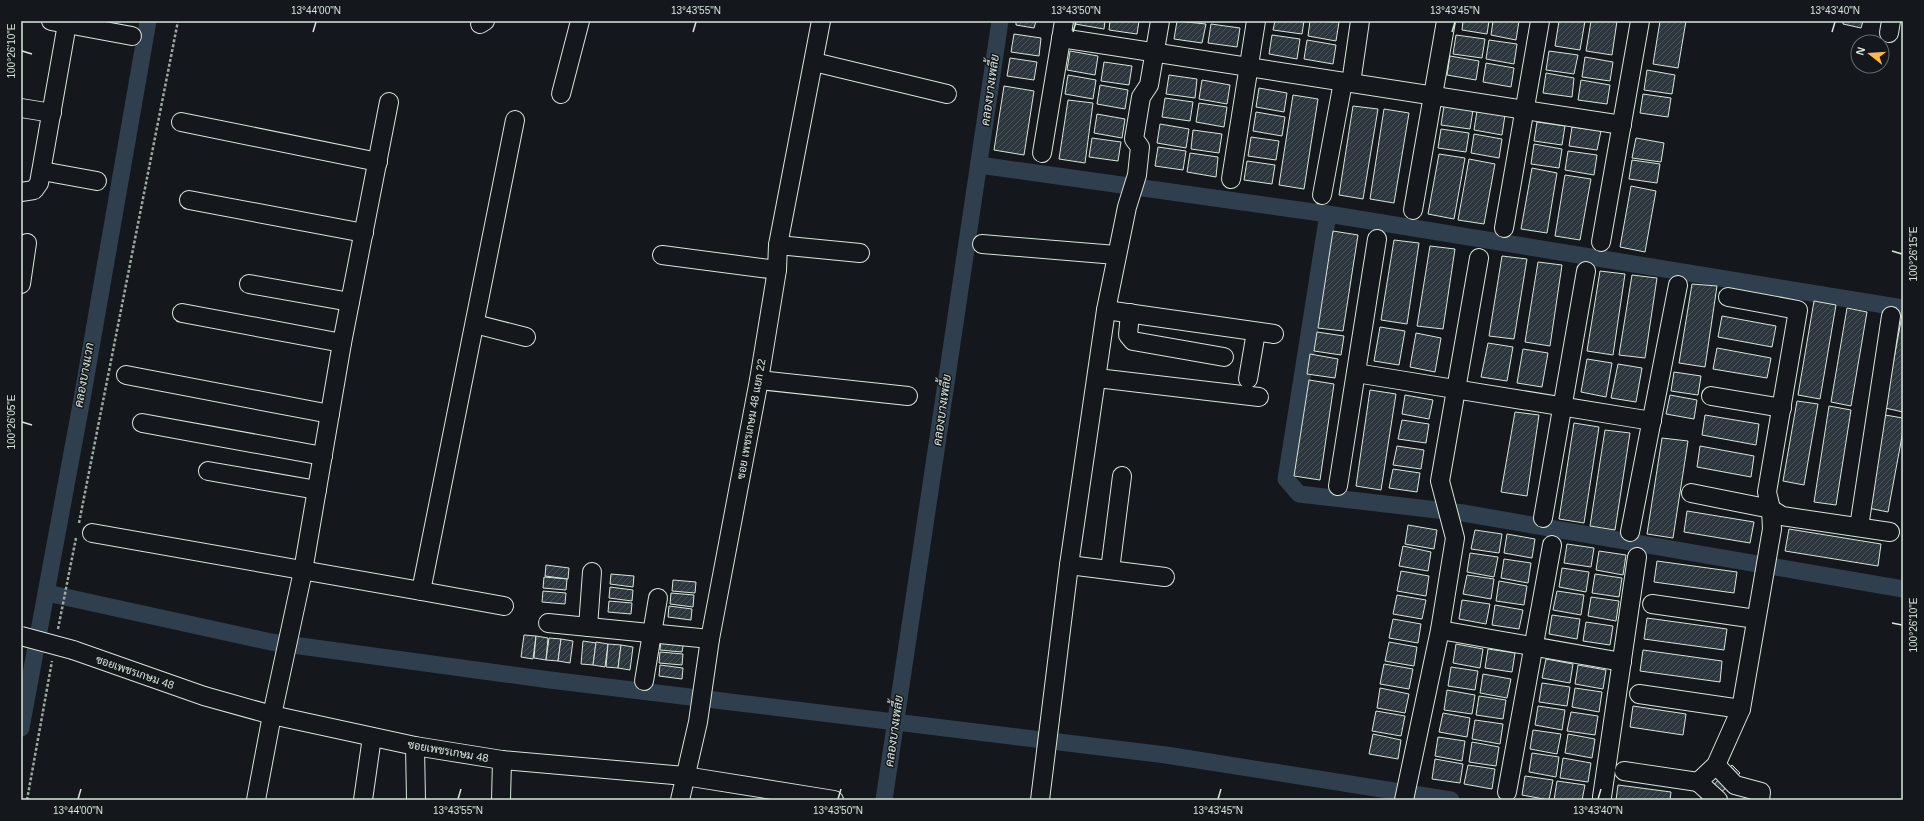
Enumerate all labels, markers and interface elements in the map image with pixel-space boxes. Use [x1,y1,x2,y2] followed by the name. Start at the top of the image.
[291,5,341,16] text: 13°44'00"N
[671,5,721,16] text: 13°43'55"N
[1051,5,1101,16] text: 13°43'50"N
[1430,5,1480,16] text: 13°43'45"N
[1810,5,1860,16] text: 13°43'40"N
[6,23,17,79] text: 100°26'10"E
[1850,34,1890,74] north arrow
[1854,45,1867,57] text: N
[974,53,1002,127] water label: คลองบางเพลี้ย
[1908,226,1919,282] text: 100°26'15"E
[71,341,97,409] water label: คลองบางแวก
[734,358,768,480] street label: ซอย เพชรเกษม 48 แยก 22
[926,373,954,447] water label: คลองบางเพลี้ย
[6,394,17,450] text: 100°26'05"E
[1908,597,1919,653] text: 100°26'10"E
[94,653,176,691] street label: ซอยเพชรเกษม 48
[878,694,906,768] water label: คลองบางเพลี้ย
[407,738,489,764] street label: ซอยเพชรเกษม 48
[53,805,103,816] text: 13°44'00"N
[433,805,483,816] text: 13°43'55"N
[813,805,863,816] text: 13°43'50"N
[1193,805,1243,816] text: 13°43'45"N
[1573,805,1623,816] text: 13°43'40"N

